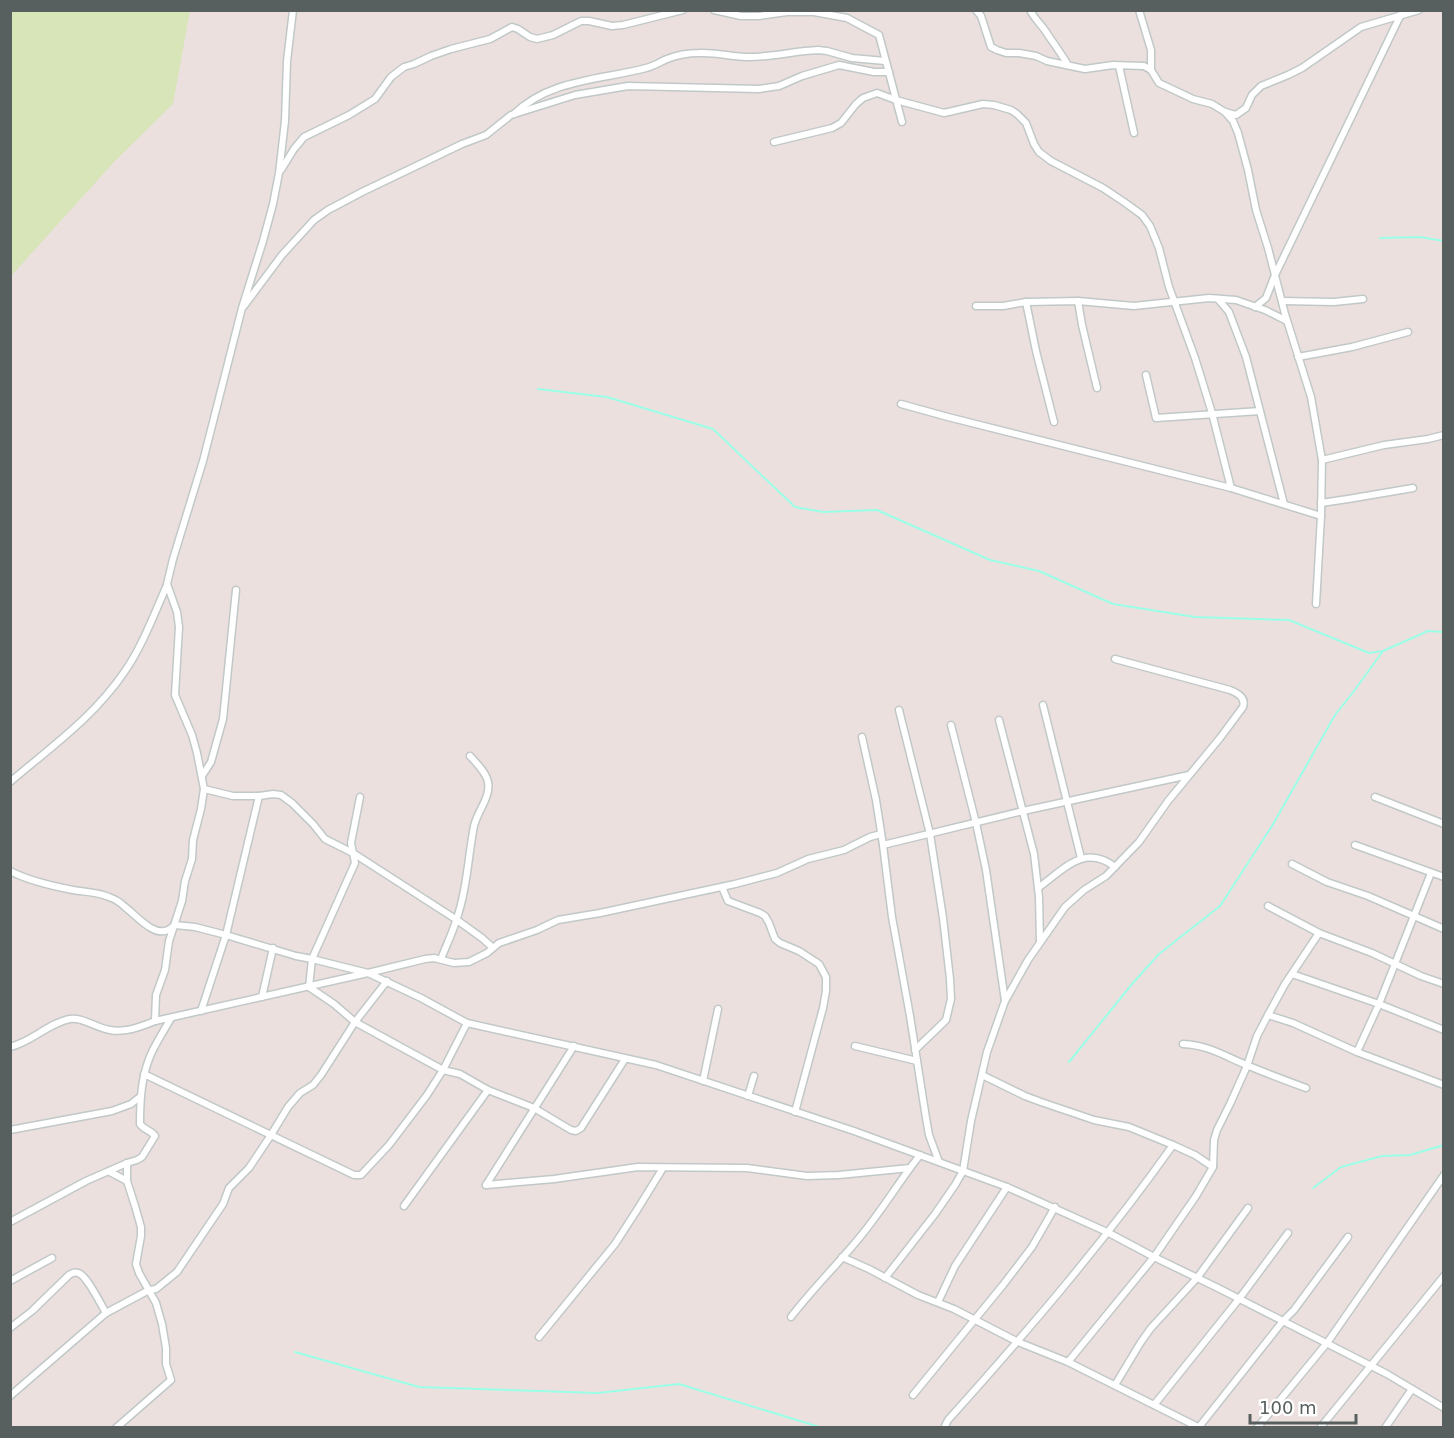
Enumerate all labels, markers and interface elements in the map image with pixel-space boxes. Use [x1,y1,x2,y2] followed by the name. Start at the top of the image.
[1250,1387,1356,1425] scale bar
[1259,1397,1317,1418] text: 100 m

